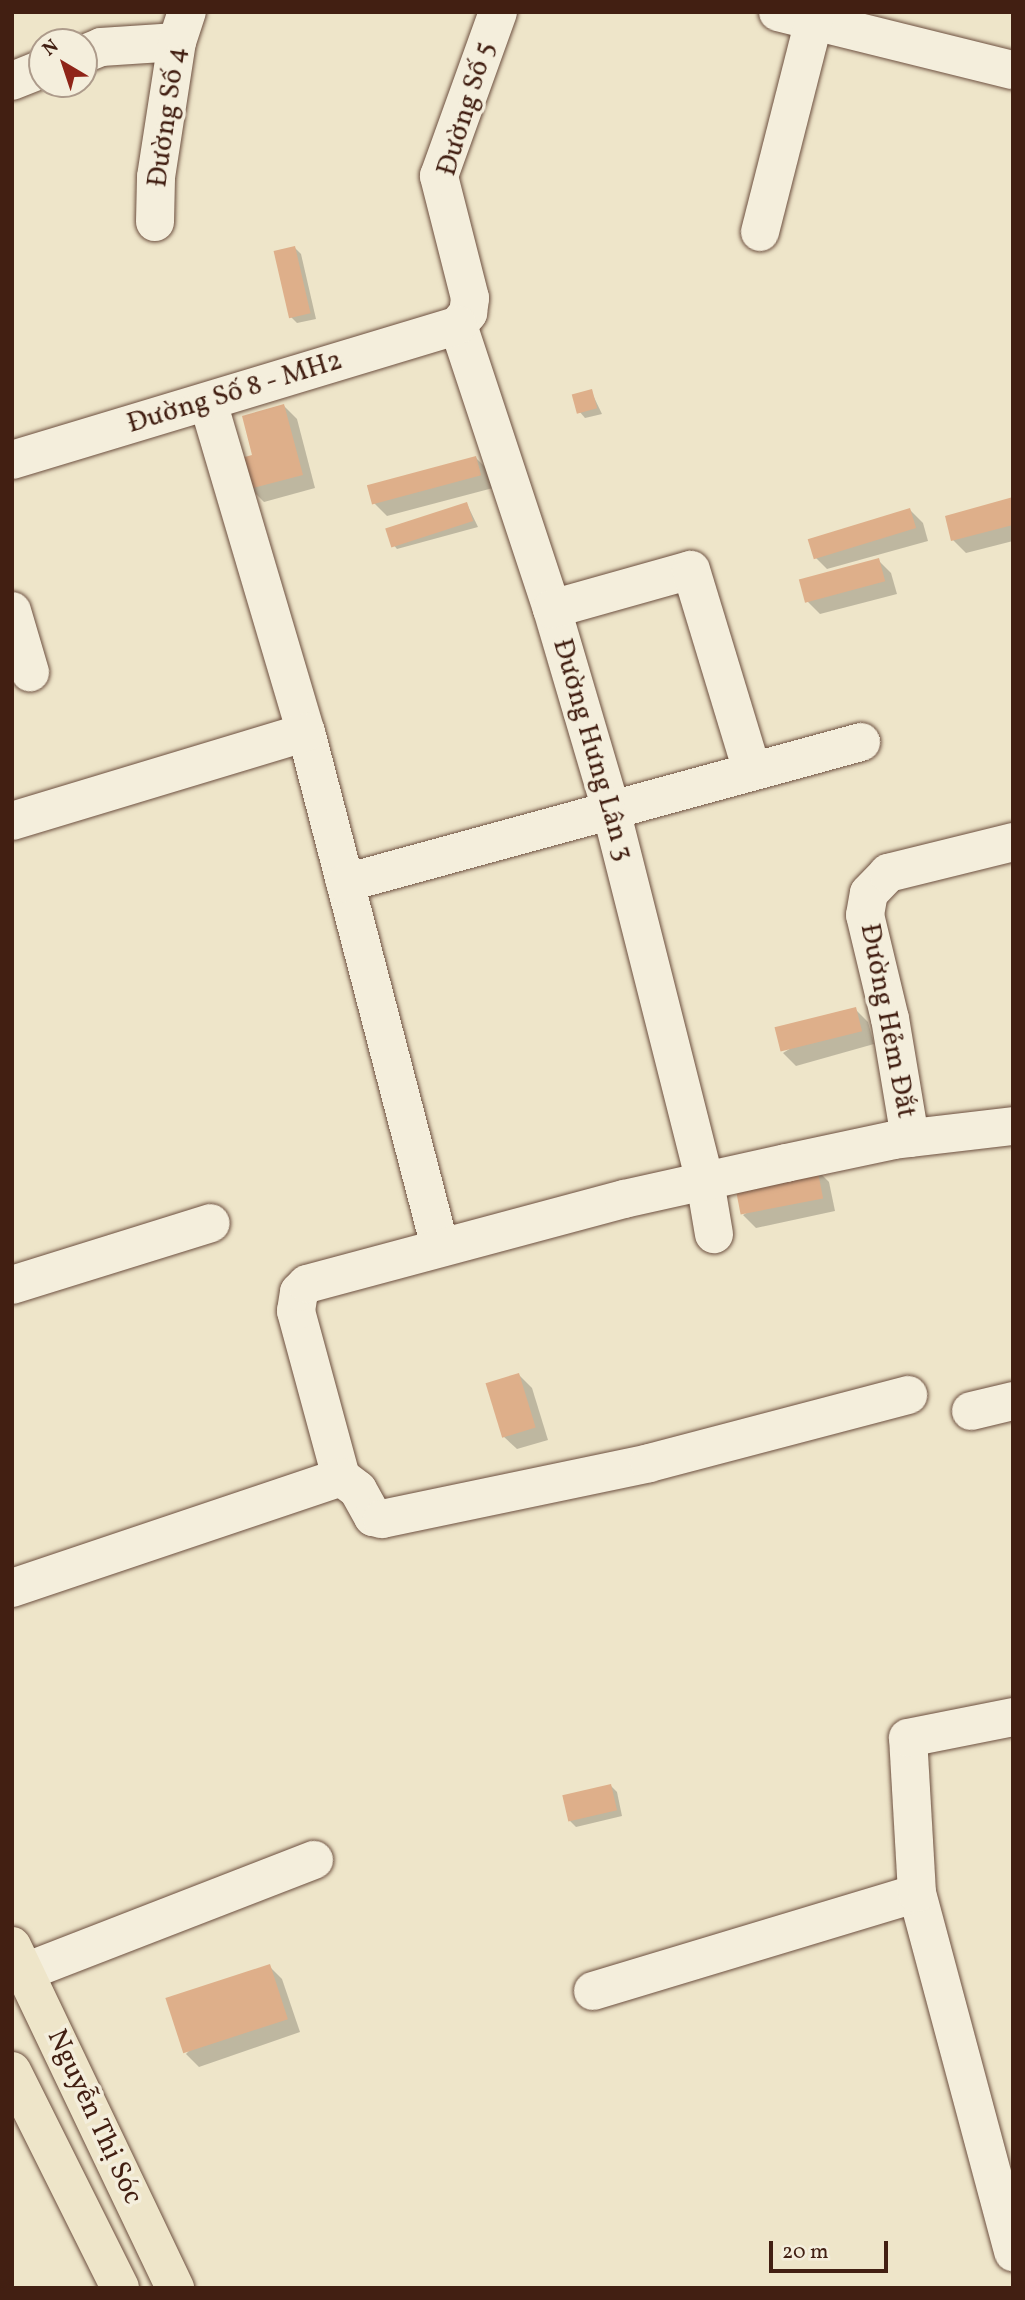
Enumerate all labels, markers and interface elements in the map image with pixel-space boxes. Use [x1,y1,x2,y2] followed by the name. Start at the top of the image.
[28,28,98,98] north arrow
[37,34,65,63] text: N
[431,38,503,180] street label: Đường Số 5
[141,44,195,190] street label: Đường Số 4
[123,344,347,442] street label: Đường Số 8 - MH2
[544,635,640,865] street label: Đường Hưng Lân 3
[852,921,922,1121] street label: Đường Hẻm Đắt
[39,2024,149,2210] street label: Nguyễn Thị Sóc
[773,2226,892,2270] scale bar
[782,2238,828,2267] text: 20 m

